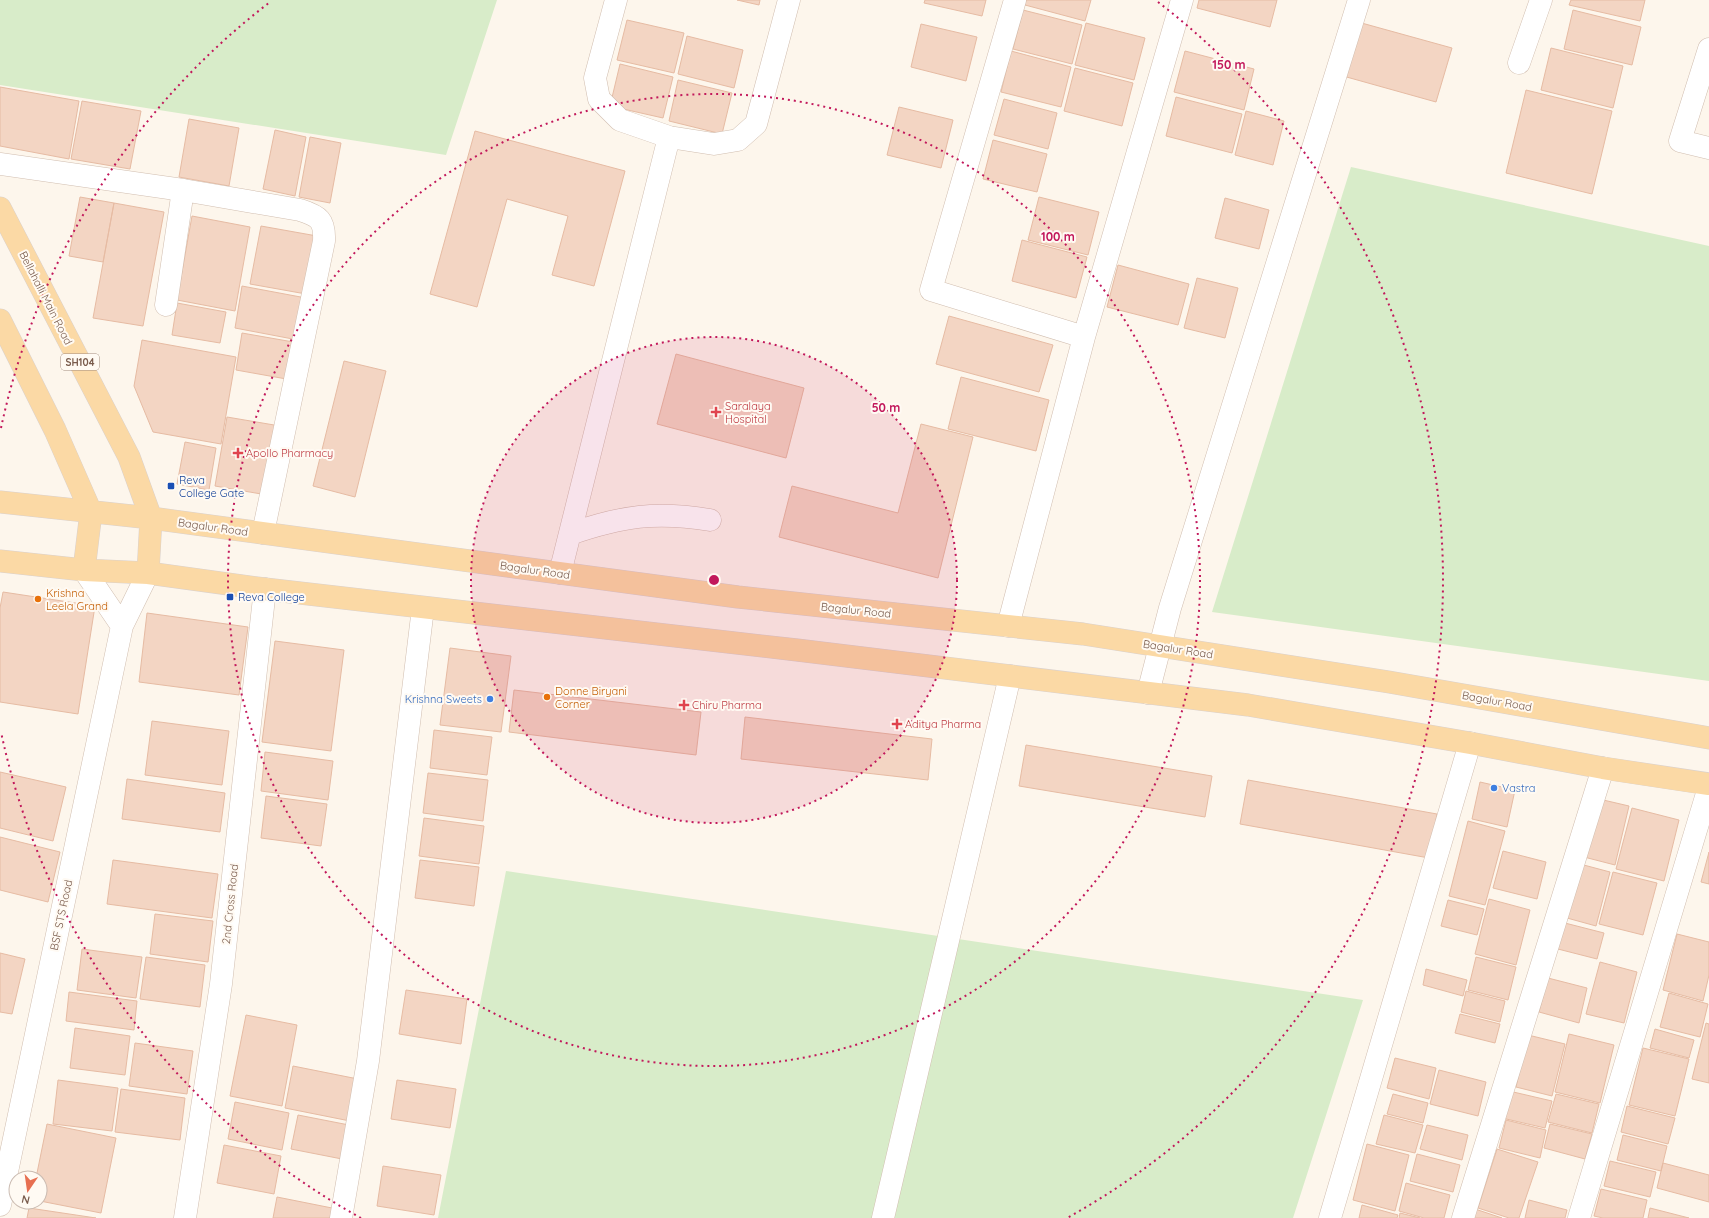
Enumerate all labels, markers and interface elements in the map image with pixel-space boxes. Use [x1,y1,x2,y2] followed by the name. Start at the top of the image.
[1212,57,1246,72] text: 150 m
[1041,229,1075,244] text: 100 m
[16,249,76,347] street label: Bellahalli Main Road
[61,354,99,370] road number: SH104
[725,399,771,426] place label: Saralaya Hospital
[872,400,900,415] text: 50 m
[710,406,722,418] marker: Saralaya Hospital
[246,446,333,460] place label: Apollo Pharmacy
[233,448,243,458] marker: Apollo Pharmacy
[179,473,244,500] place label: Reva College Gate
[166,481,176,491] marker: Reva College Gate
[177,515,249,539] street label: Bagalur Road
[499,558,571,582] street label: Bagalur Road
[707,573,721,587] centre of rings
[46,586,108,613] place label: Krishna Leela Grand
[238,590,305,604] place label: Reva College
[225,592,235,602] marker: Reva College
[33,594,43,604] marker: Krishna Leela Grand
[820,599,892,621] street label: Bagalur Road
[1142,637,1214,661] street label: Bagalur Road
[555,684,627,711] place label: Donne Biryani Corner
[1461,688,1533,714] street label: Bagalur Road
[405,692,482,706] place label: Krishna Sweets
[542,692,552,702] marker: Donne Biryani Corner
[485,694,495,704] marker: Krishna Sweets
[692,698,762,712] place label: Chiru Pharma
[679,700,689,710] marker: Chiru Pharma
[905,717,981,731] place label: Aditya Pharma
[892,719,902,729] marker: Aditya Pharma
[1502,781,1536,795] place label: Vastra
[1489,783,1499,793] marker: Vastra
[219,863,241,945] street label: 2nd Cross Road
[47,878,75,952] street label: BSF STS Road
[8,1170,48,1210] north arrow
[20,1192,31,1207] text: N

